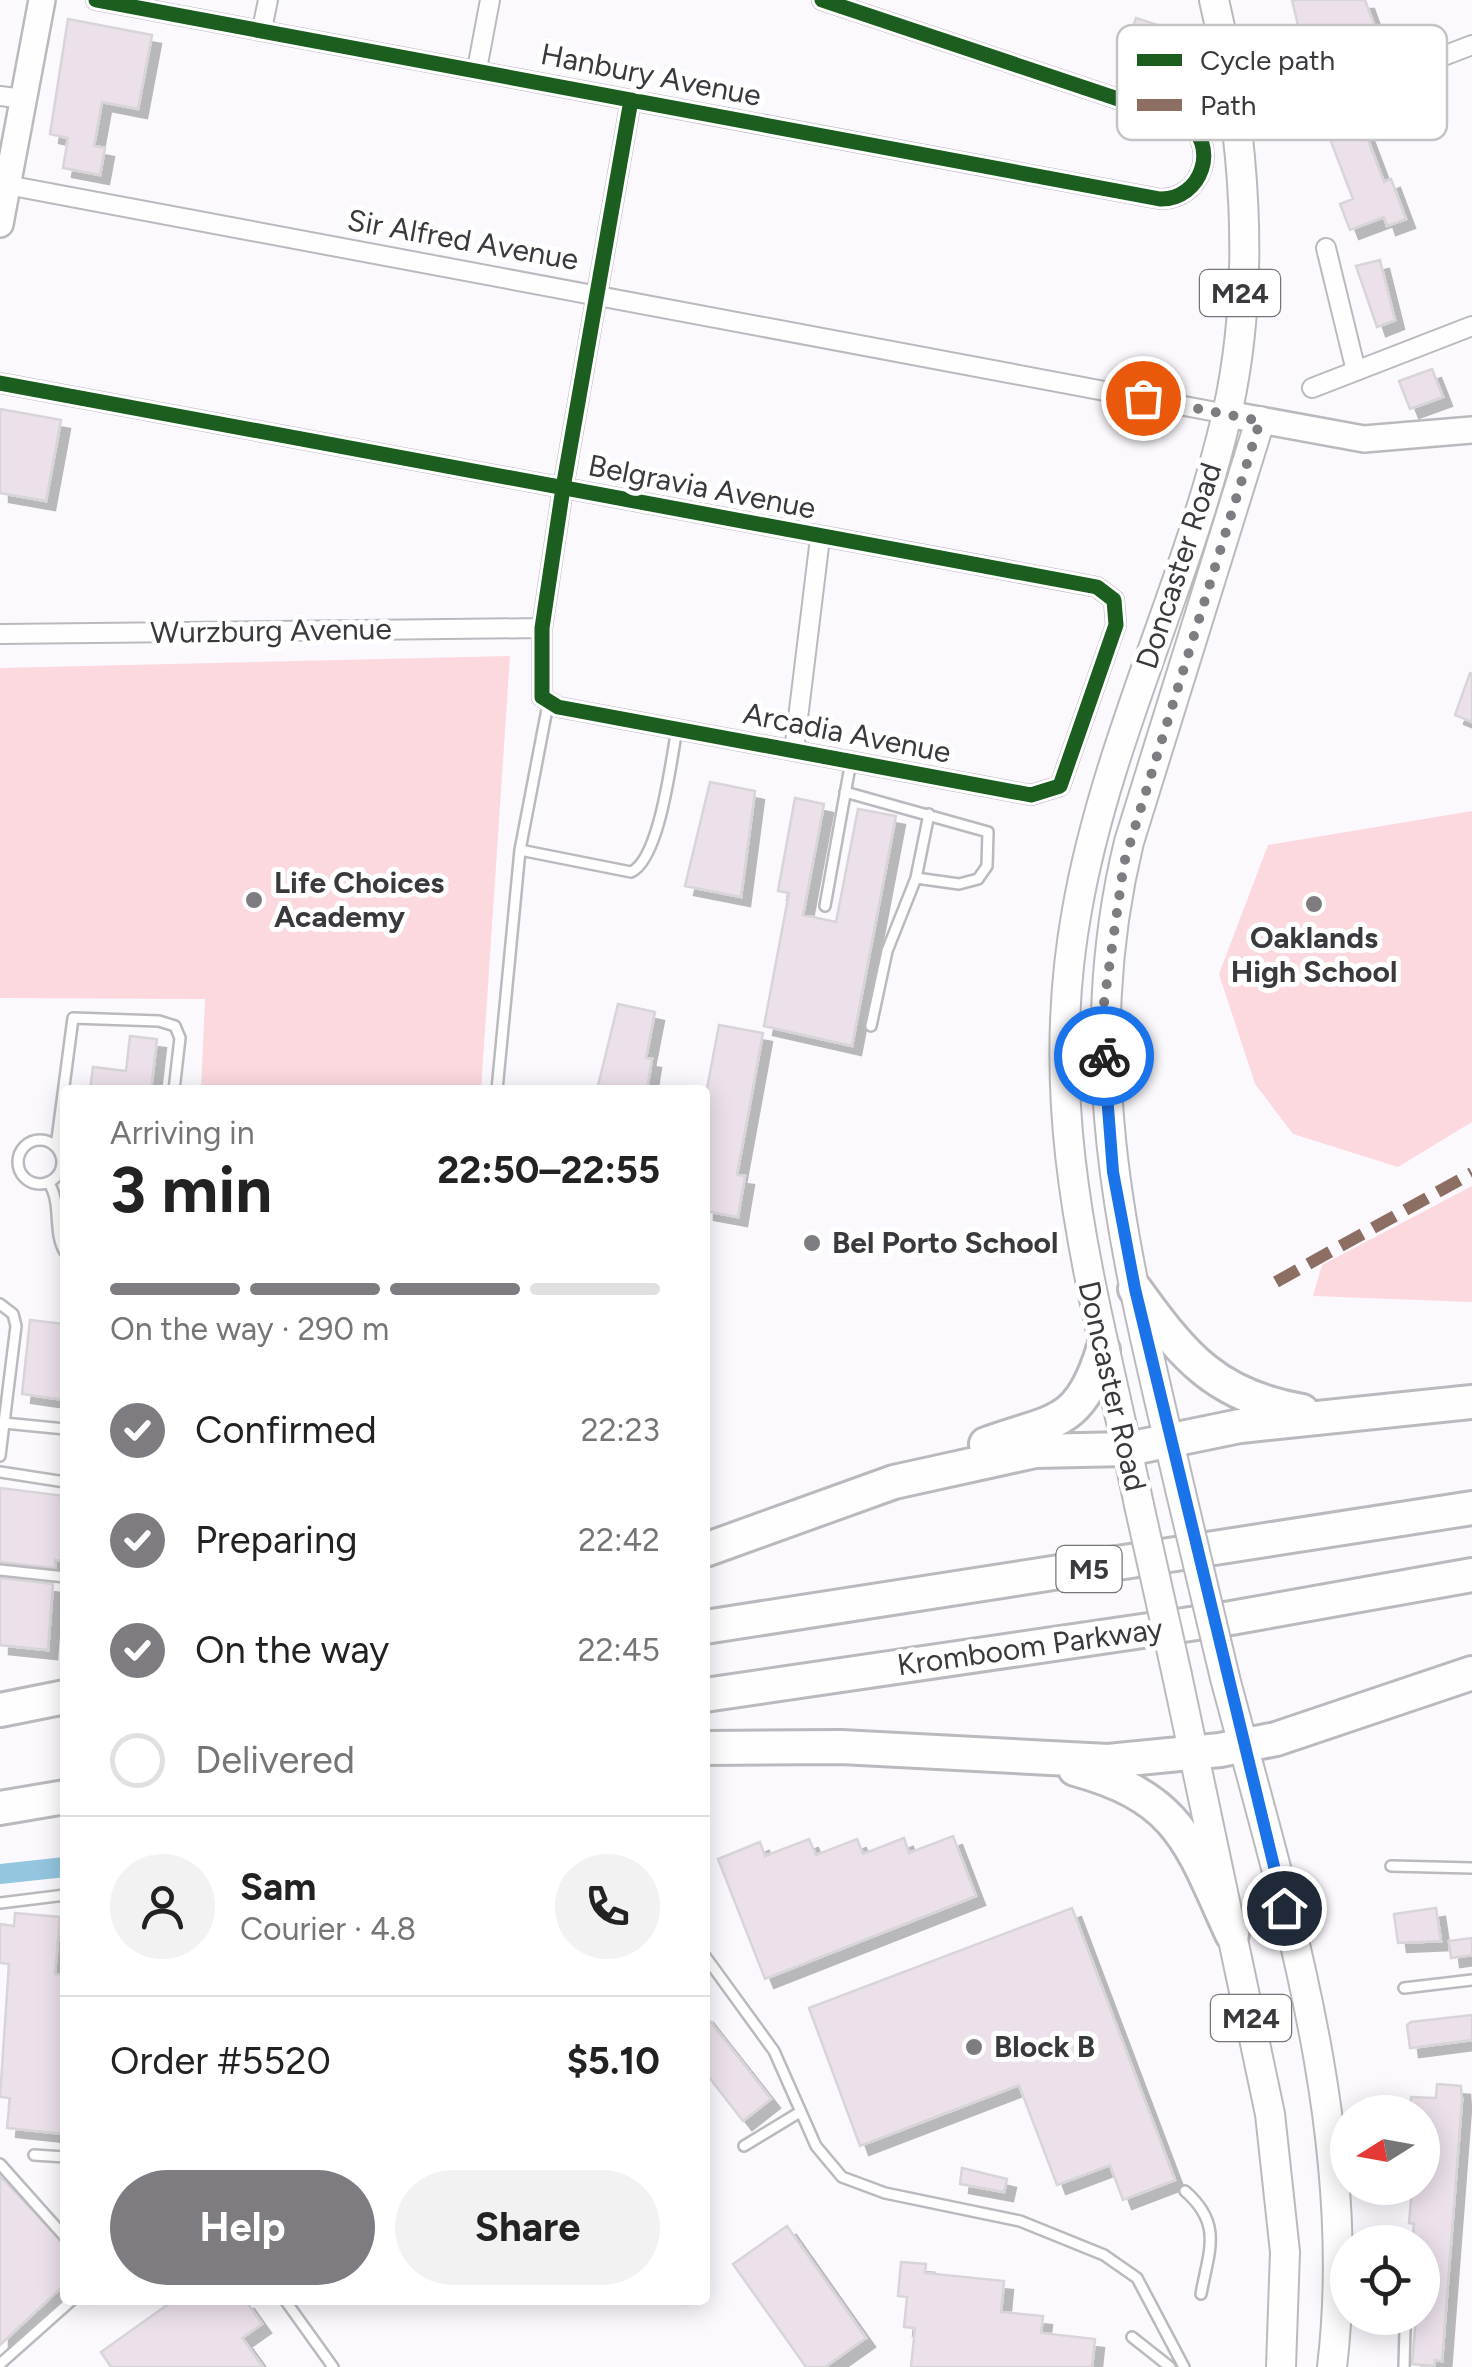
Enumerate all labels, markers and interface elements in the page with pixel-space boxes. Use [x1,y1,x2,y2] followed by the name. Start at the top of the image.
[1117,25,1447,140] legend
[538,35,764,114] street label: Hanbury Avenue
[1200,43,1335,77] text: Cycle path
[1200,88,1256,122] text: Path
[345,201,581,278] street label: Sir Alfred Avenue
[1200,270,1280,316] road number: M24
[1101,356,1186,441] pin
[1116,371,1171,426] icon: bag
[585,446,819,527] street label: Belgravia Avenue
[1128,458,1229,674] street label: Doncaster Road
[150,610,392,651] street label: Wurzburg Avenue
[740,694,954,771] street label: Arcadia Avenue
[274,864,444,935] place label: Life Choices Academy
[243,889,265,911] marker: Life Choices Academy
[1303,893,1325,915] marker: Oaklands High School
[1231,919,1397,990] place label: Oaklands High School
[1054,1006,1154,1106] courier
[1077,1029,1132,1084] icon: bike
[110,1114,255,1152] text: Arriving in
[437,1147,660,1193] text: 22:50–22:55
[110,1150,272,1228] text: 3 min
[832,1224,1058,1261] place label: Bel Porto School
[801,1232,823,1254] marker: Bel Porto School
[1070,1277,1155,1495] street label: Doncaster Road
[110,1310,389,1348] text: On the way · 290 m
[110,1403,165,1458] icon: check
[195,1407,377,1453] text: Confirmed
[581,1411,660,1449] text: 22:23
[110,1513,165,1568] icon: check
[195,1517,357,1563] text: Preparing
[578,1521,660,1559] text: 22:42
[1056,1546,1122,1592] road number: M5
[895,1610,1165,1683] street label: Kromboom Parkway
[110,1623,165,1678] icon: check
[195,1627,389,1673] text: On the way
[578,1631,660,1669] text: 22:45
[195,1737,355,1783] text: Delivered
[110,1854,215,1959] button: person
[555,1854,660,1959] button: phone
[240,1864,316,1910] text: Sam
[1242,1866,1327,1951] pin
[1257,1881,1312,1936] icon: home
[240,1910,416,1948] text: Courier · 4.8
[1211,1995,1291,2041] road number: M24
[994,2028,1095,2065] place label: Block B
[963,2036,985,2058] marker: Block B
[110,2038,331,2084] text: Order #5520
[567,2038,660,2084] text: $5.10
[1330,2095,1440,2205] north arrow
[1330,2095,1440,2335] map controls
[110,2170,375,2285] button: Help
[395,2170,660,2285] button: Share
[1330,2225,1440,2335] button: locate

